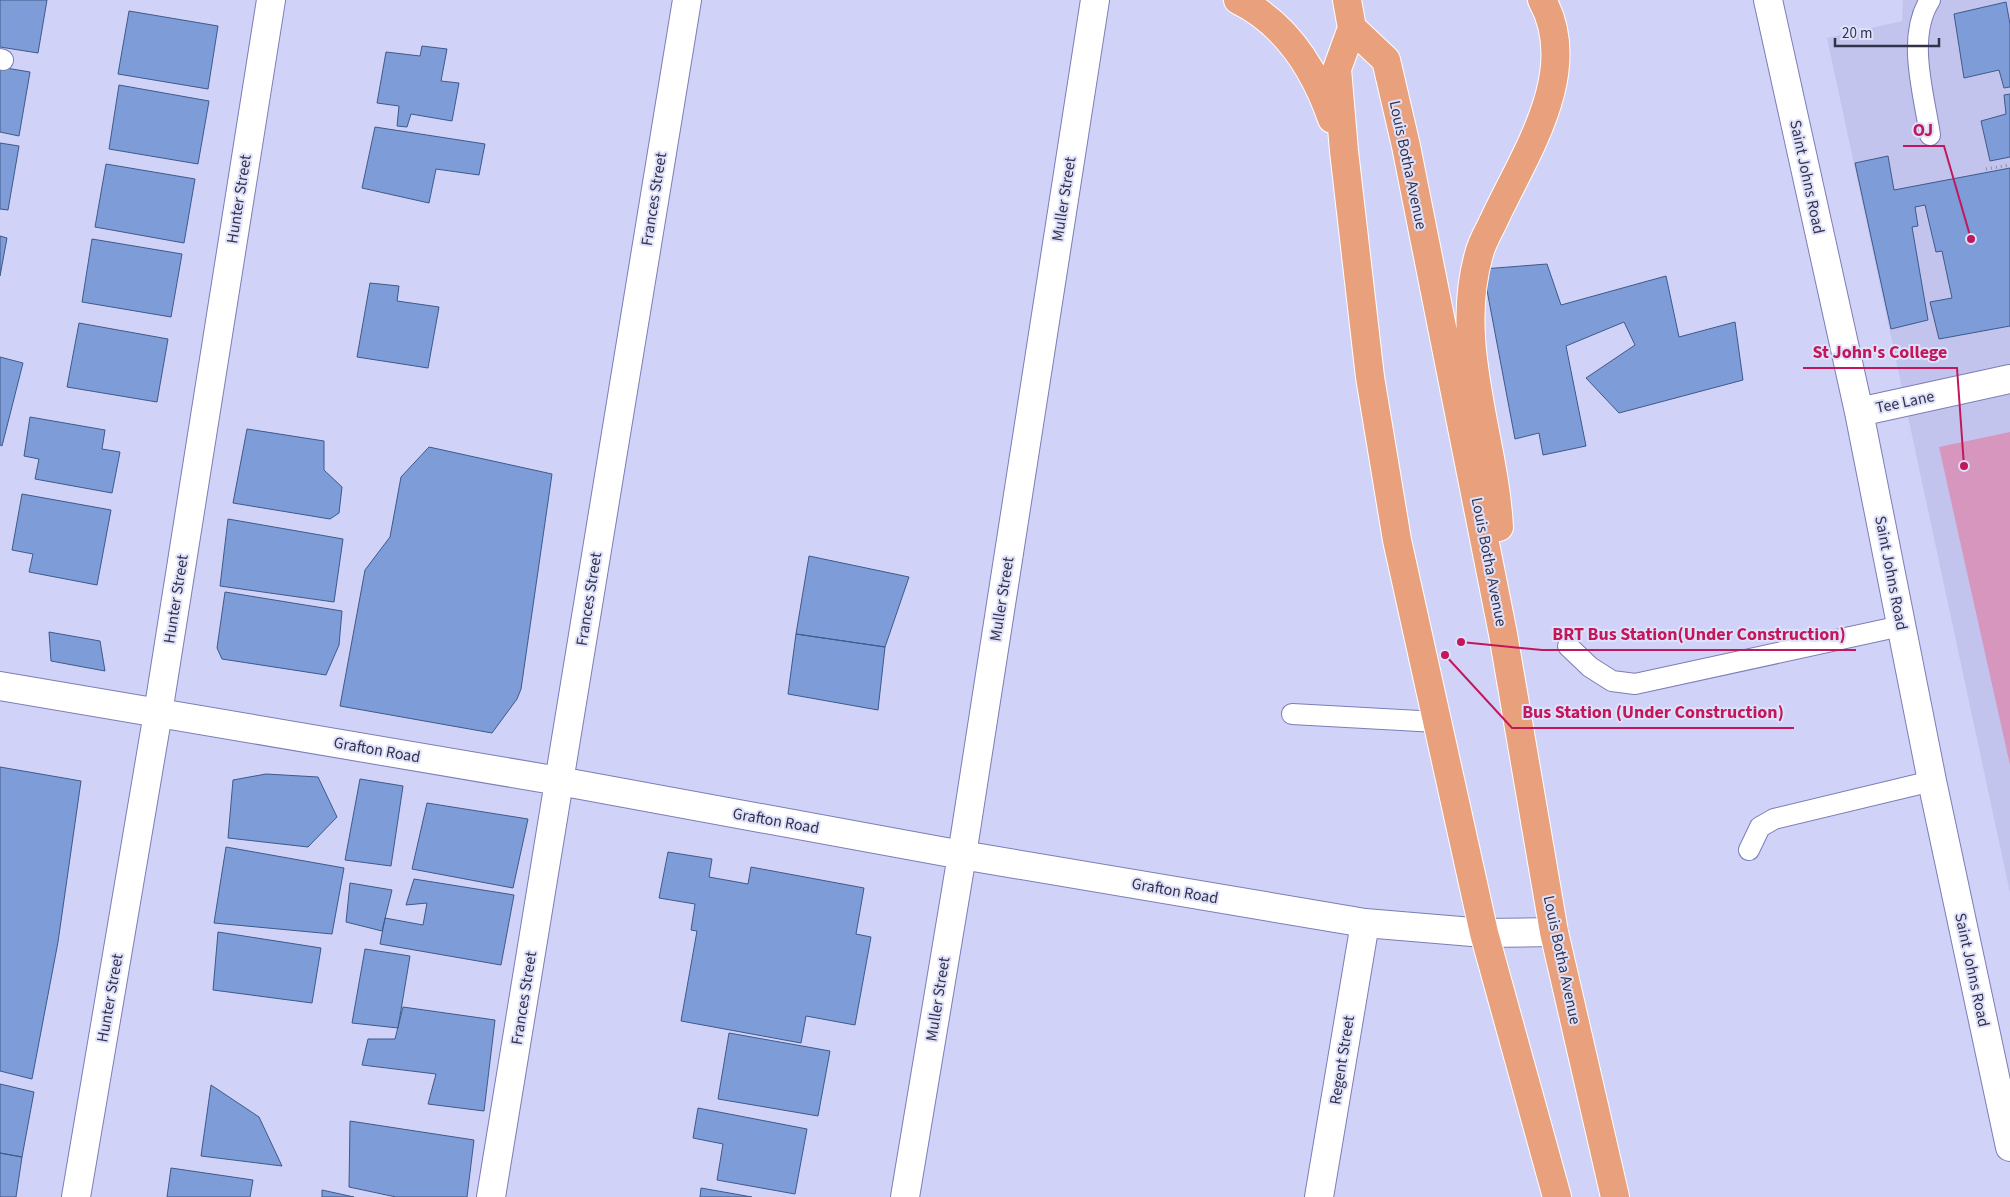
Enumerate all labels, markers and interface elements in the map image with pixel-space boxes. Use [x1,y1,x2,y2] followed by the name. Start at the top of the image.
[1835,15,1939,47] scale bar
[1842,23,1872,44] text: 20 m
[1384,98,1432,232] street label: Louis Botha Avenue
[1903,113,1944,146] callout: OJ
[1784,118,1830,236] street label: Saint Johns Road
[1913,118,1933,143] text: OJ
[636,150,672,247] street label: Frances Street
[221,152,257,245] street label: Hunter Street
[1046,155,1082,243] street label: Muller Street
[1803,335,1957,368] callout: St John's College
[1813,340,1947,365] text: St John's College
[1874,385,1936,419] street label: Tee Lane
[1466,495,1512,629] street label: Louis Botha Avenue
[1869,514,1913,632] street label: Saint Johns Road
[571,550,607,647] street label: Frances Street
[158,552,194,645] street label: Hunter Street
[984,555,1020,643] street label: Muller Street
[1542,617,1856,650] callout: BRT Bus Station(Under Construction)
[1552,622,1846,647] text: BRT Bus Station(Under Construction)
[1512,695,1794,728] callout: Bus Station (Under Construction)
[1522,700,1784,725] text: Bus Station (Under Construction)
[332,732,422,768] street label: Grafton Road
[731,803,821,839] street label: Grafton Road
[1130,873,1220,909] street label: Grafton Road
[1538,893,1586,1027] street label: Louis Botha Avenue
[1949,911,1995,1029] street label: Saint Johns Road
[506,949,542,1046] street label: Frances Street
[91,951,129,1044] street label: Hunter Street
[920,955,956,1043] street label: Muller Street
[1324,1013,1360,1106] street label: Regent Street

